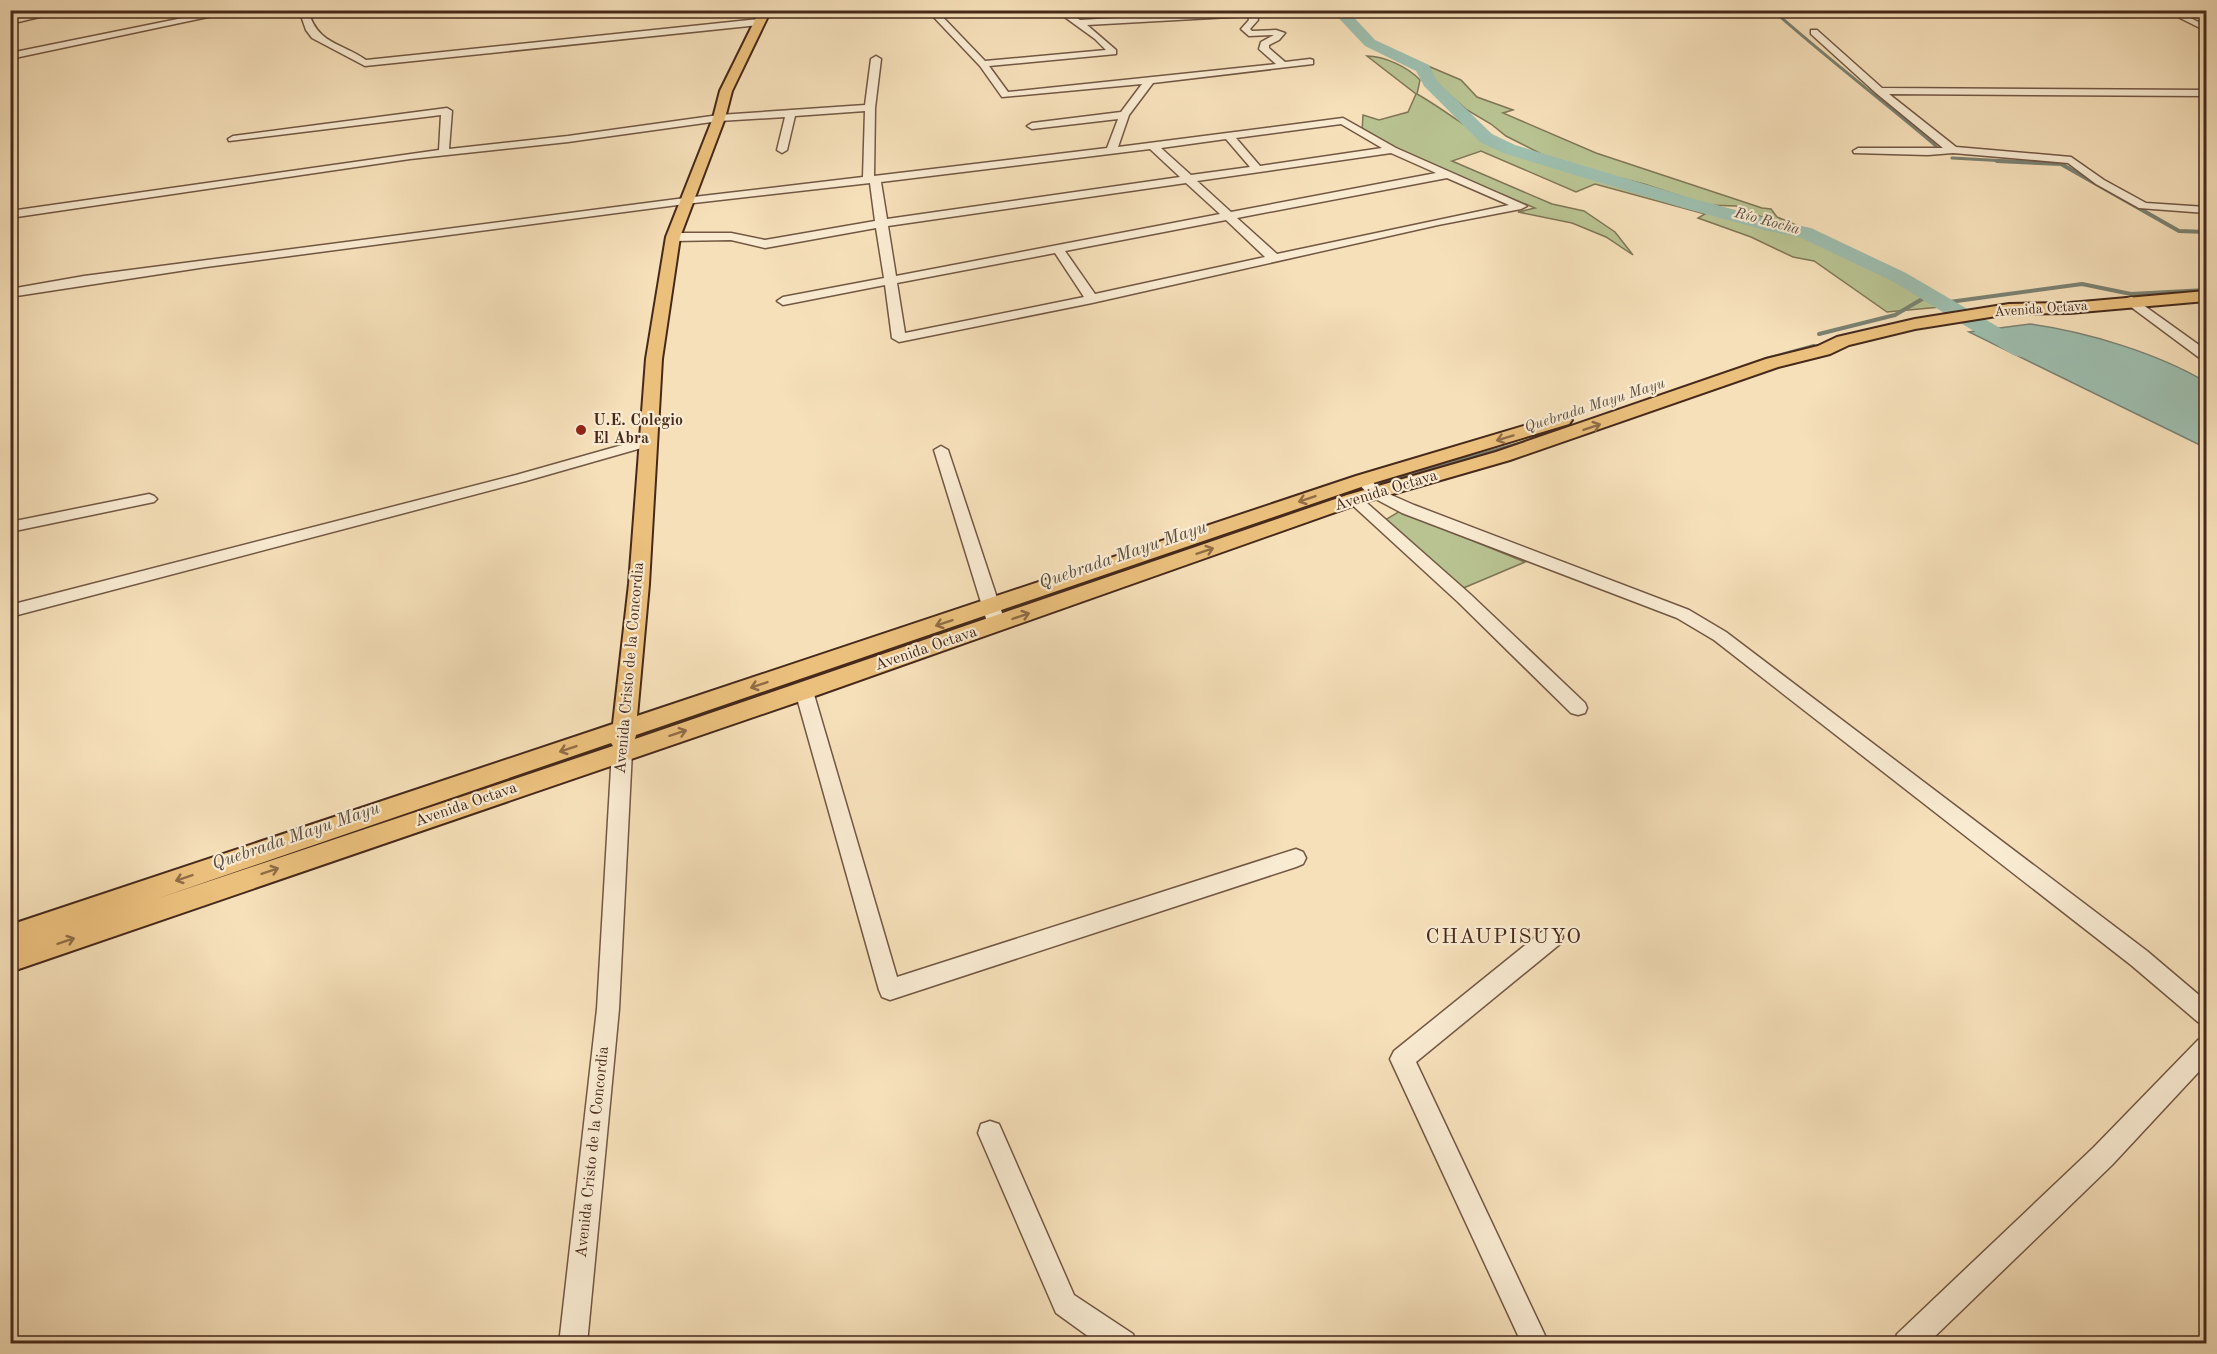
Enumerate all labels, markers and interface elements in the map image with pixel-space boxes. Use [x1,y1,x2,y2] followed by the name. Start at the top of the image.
[1732,206,1801,238] water label: Río Rocha
[1994,299,2088,319] street label: Avenida Octava
[1523,376,1668,436] water label: Quebrada Mayu Mayu
[593,413,683,447] place label: U.E. Colegio El Abra
[1582,420,1600,431] one-way arrow
[574,423,588,437] marker: U.E. Colegio El Abra
[1496,433,1515,444] one-way arrow
[1332,468,1440,514] street label: Avenida Octava
[1298,494,1317,505] one-way arrow
[1037,518,1209,592] water label: Quebrada Mayu Mayu
[1195,545,1214,556] one-way arrow
[613,561,647,775] street label: Avenida Cristo de la Concordia
[1012,609,1030,620] one-way arrow
[935,618,954,629] one-way arrow
[873,624,979,674] street label: Avenida Octava
[750,680,769,691] one-way arrow
[668,727,687,738] one-way arrow
[559,745,578,756] one-way arrow
[413,780,519,830] street label: Avenida Octava
[210,799,382,873] water label: Quebrada Mayu Mayu
[260,865,279,876] one-way arrow
[175,874,194,885] one-way arrow
[1426,927,1582,948] district label: CHAUPISUYO
[56,935,75,946] one-way arrow
[574,1045,612,1259] street label: Avenida Cristo de la Concordia

